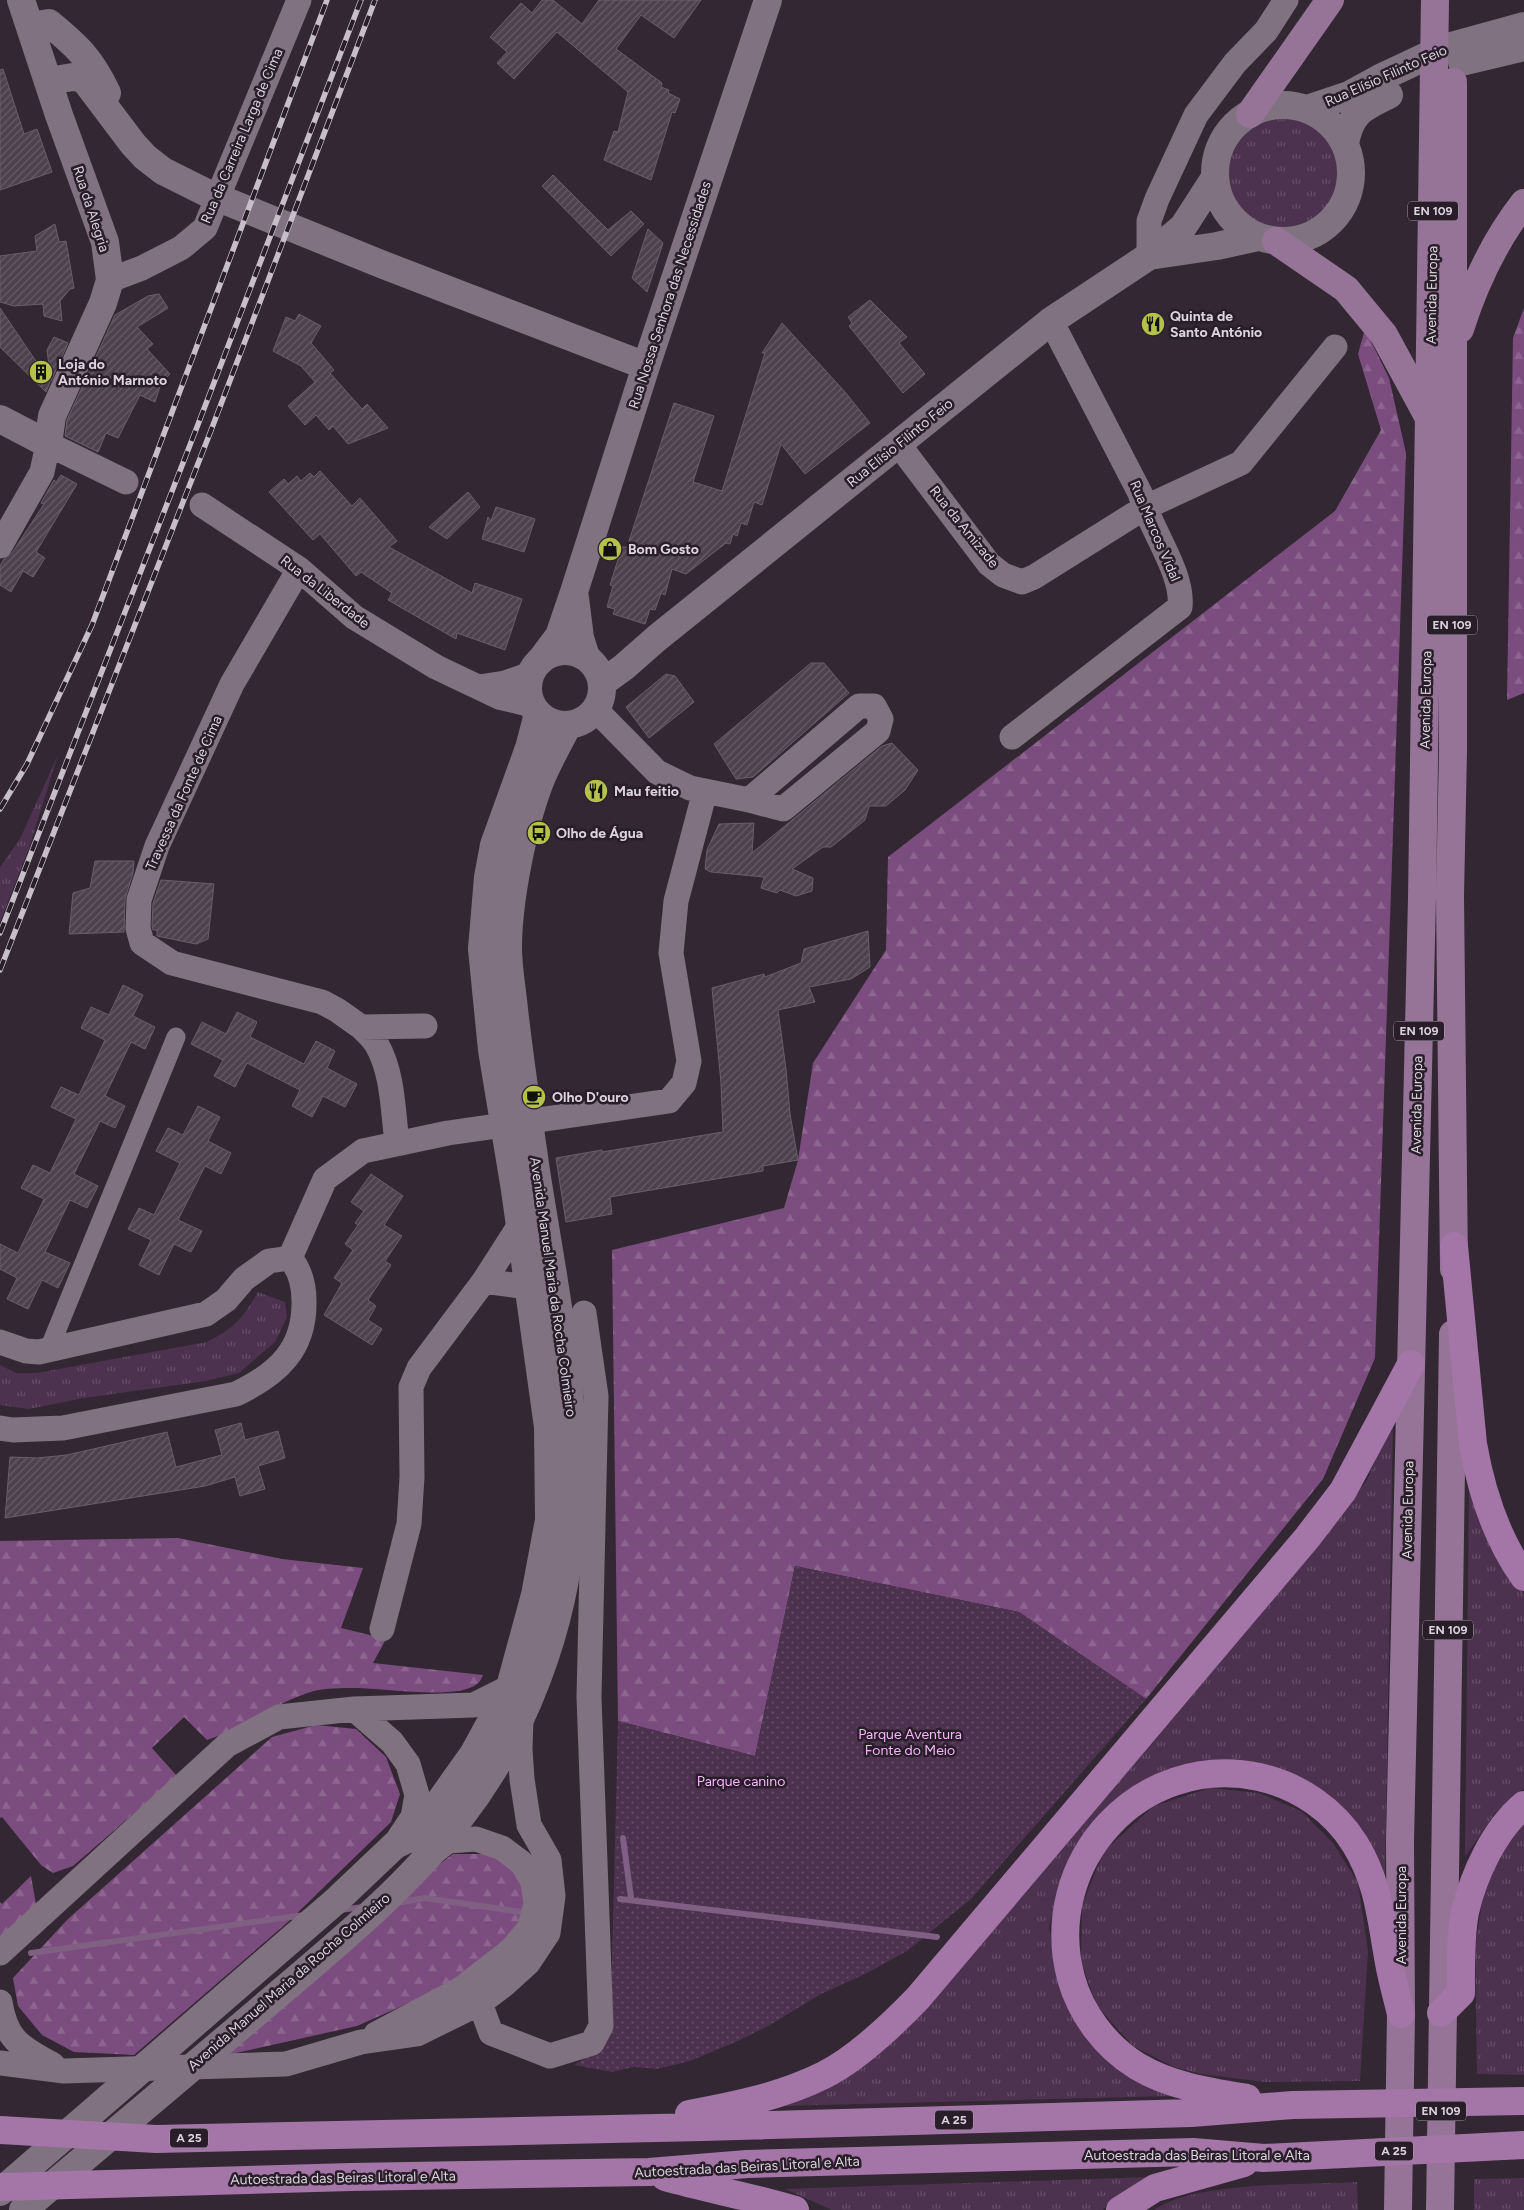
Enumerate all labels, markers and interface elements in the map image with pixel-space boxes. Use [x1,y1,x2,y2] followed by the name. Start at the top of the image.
[1322,41,1450,111] street label: Rua Elísio Filinto Feio
[197,46,287,226] street label: Rua da Carreira Larga de Cima
[69,164,113,254] street label: Rua da Alegria
[625,179,715,411] street label: Rua Nossa Senhora das Necessidades
[1408,202,1458,220] road number: EN 109
[1423,246,1441,344] street label: Avenida Europa
[1170,308,1262,341] place label: Quinta de Santo António
[1140,311,1166,337] restaurant icon: Quinta de Santo António
[58,356,167,389] place label: Loja do António Marnoto
[28,359,54,385] building icon: Loja do António Marnoto
[844,395,956,491] street label: Rua Elísio Filinto Feio
[1126,478,1184,584] street label: Rua Marcos Vidal
[926,483,1002,572] street label: Rua da Amizade
[597,536,623,562] shop icon: Bom Gosto
[628,541,699,558] place label: Bom Gosto
[277,552,373,632] street label: Rua da Liberdade
[1427,616,1477,634] road number: EN 109
[1417,651,1435,749] street label: Avenida Europa
[142,713,226,873] street label: Travessa da Fonte de Cima
[583,778,609,804] restaurant icon: Mau feitio
[614,783,679,800] place label: Mau feitio
[526,820,552,846] bus stop icon: Olho de Água
[556,825,643,842] place label: Olho de Água
[1394,1021,1444,1040] road number: EN 109
[1408,1056,1426,1154] street label: Avenida Europa
[521,1084,547,1110] cafe icon: Olho D'ouro
[552,1089,629,1106] place label: Olho D'ouro
[526,1156,580,1418] street label: Avenida Manuel Maria da Rocha Colmieiro
[1399,1461,1417,1559] street label: Avenida Europa
[1423,1620,1473,1640] road number: EN 109
[858,1726,962,1759] park label: Parque Aventura Fonte do Meio
[697,1773,785,1790] park label: Parque canino
[1393,1866,1410,1964] street label: Avenida Europa
[184,1890,394,2074] street label: Avenida Manuel Maria da Rocha Colmieiro
[1416,2102,1466,2120] road number: EN 109
[935,2110,973,2130] road number: A 25
[170,2128,208,2148] road number: A 25
[1375,2142,1413,2160] road number: A 25
[1084,2147,1310,2164] street label: Autoestrada das Beiras Litoral e Alta
[634,2153,860,2181] street label: Autoestrada das Beiras Litoral e Alta
[230,2168,456,2188] street label: Autoestrada das Beiras Litoral e Alta

